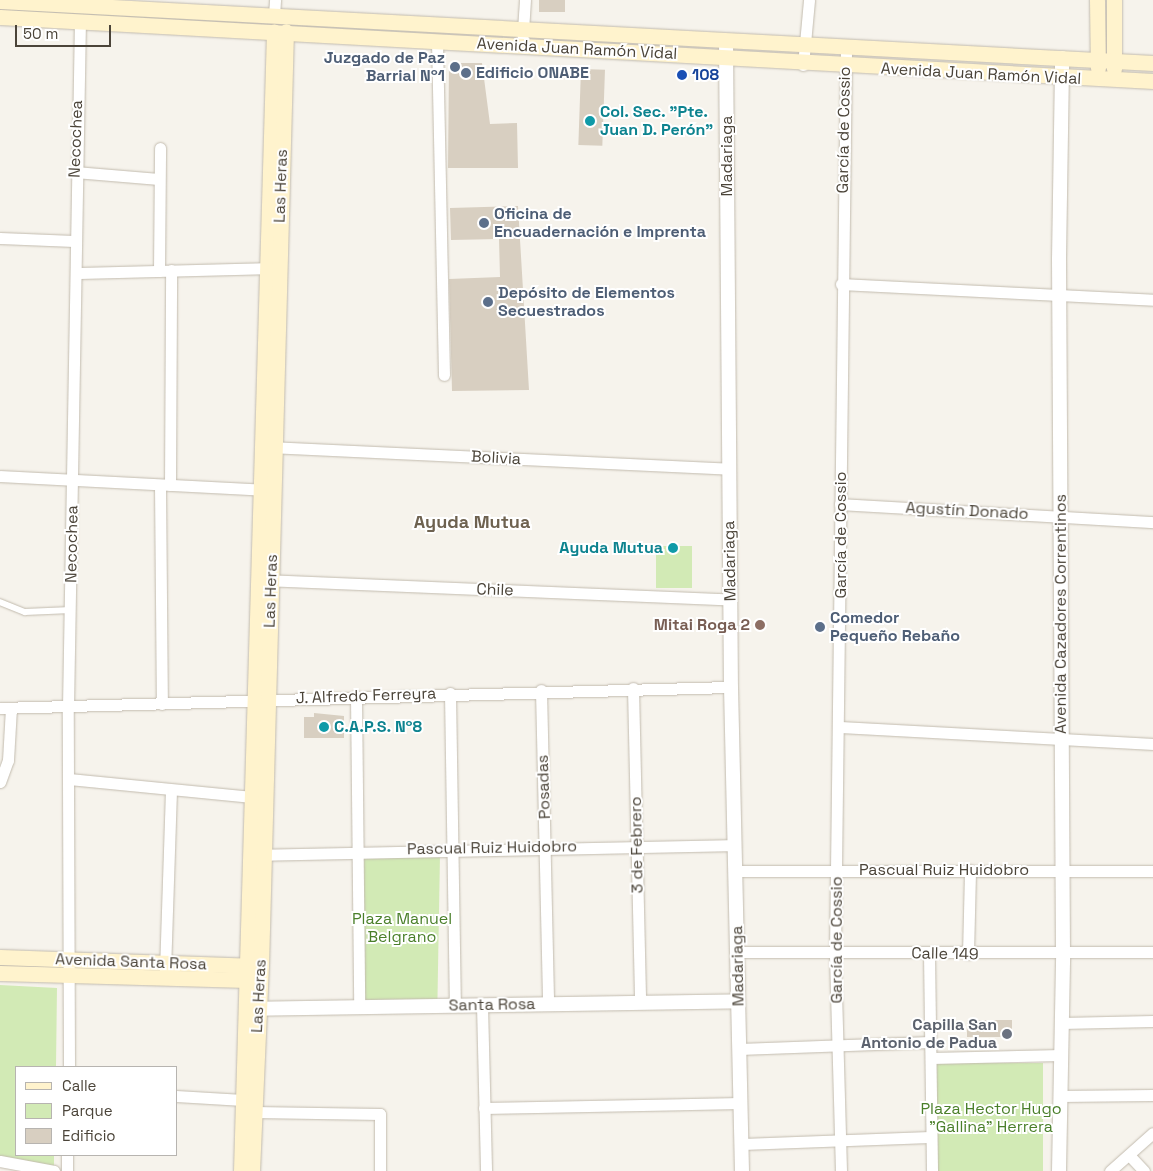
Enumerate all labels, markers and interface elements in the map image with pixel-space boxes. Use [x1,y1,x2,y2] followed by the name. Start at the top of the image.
[18,15,114,47] scale bar
[23,24,58,43] text: 50 m
[476,34,678,64] street label: Avenida Juan Ramón Vidal
[324,48,445,86] place label: Juzgado de Paz Barrial Nº1
[880,59,1082,89] street label: Avenida Juan Ramón Vidal
[449,61,461,73] marker: Juzgado de Paz Barrial Nº1
[476,63,589,83] place label: Edificio ONABE
[692,65,719,85] place label: 108
[833,66,855,194] street label: García de Cossio
[460,67,472,79] marker: Edificio ONABE
[676,69,688,81] marker: 108
[65,100,87,178] street label: Necochea
[600,102,714,140] place label: Col. Sec. "Pte. Juan D. Perón"
[584,115,596,127] marker: Col. Sec. "Pte. Juan D. Perón"
[717,116,737,196] street label: Madariaga
[270,149,292,223] street label: Las Heras
[494,204,706,242] place label: Oficina de Encuadernación e Imprenta
[478,217,490,229] marker: Oficina de Encuadernación e Imprenta
[498,283,675,321] place label: Depósito de Elementos Secuestrados
[482,296,494,308] marker: Depósito de Elementos Secuestrados
[471,447,521,469] street label: Bolivia
[831,471,851,599] street label: García de Cossio
[1051,494,1071,734] street label: Avenida Cazadores Correntinos
[905,498,1029,524] street label: Agustín Donado
[62,505,82,583] street label: Necochea
[414,511,530,533] district label: Ayuda Mutua
[720,520,740,602] street label: Madariaga
[559,538,663,558] place label: Ayuda Mutua
[667,542,679,554] marker: Ayuda Mutua
[260,554,282,628] street label: Las Heras
[476,580,514,600] street label: Chile
[830,608,960,646] place label: Comedor Pequeño Rebaño
[654,615,750,635] place label: Mitai Roga 2
[754,619,766,631] marker: Mitai Roga 2
[814,621,826,633] marker: Comedor Pequeño Rebaño
[295,684,437,708] street label: J. Alfredo Ferreyra
[334,717,423,737] place label: C.A.P.S. Nº8
[318,721,330,733] marker: C.A.P.S. Nº8
[533,754,555,820] street label: Posadas
[627,796,647,894] street label: 3 de Febrero
[407,837,577,859] street label: Pascual Ruiz Huidobro
[859,860,1029,880] street label: Pascual Ruiz Huidobro
[827,876,847,1004] street label: García de Cossio
[352,909,452,947] park label: Plaza Manuel Belgrano
[728,925,748,1007] street label: Madariaga
[911,944,979,964] street label: Calle 149
[55,950,207,974] street label: Avenida Santa Rosa
[247,959,271,1033] street label: Las Heras
[448,995,536,1015] street label: Santa Rosa
[861,1015,997,1053] place label: Capilla San Antonio de Padua
[1001,1028,1013,1040] marker: Capilla San Antonio de Padua
[15,1066,178,1156] legend
[62,1076,97,1095] text: Calle
[920,1099,1062,1137] park label: Plaza Hector Hugo "Gallina" Herrera
[62,1101,113,1120] text: Parque
[62,1126,116,1145] text: Edificio

